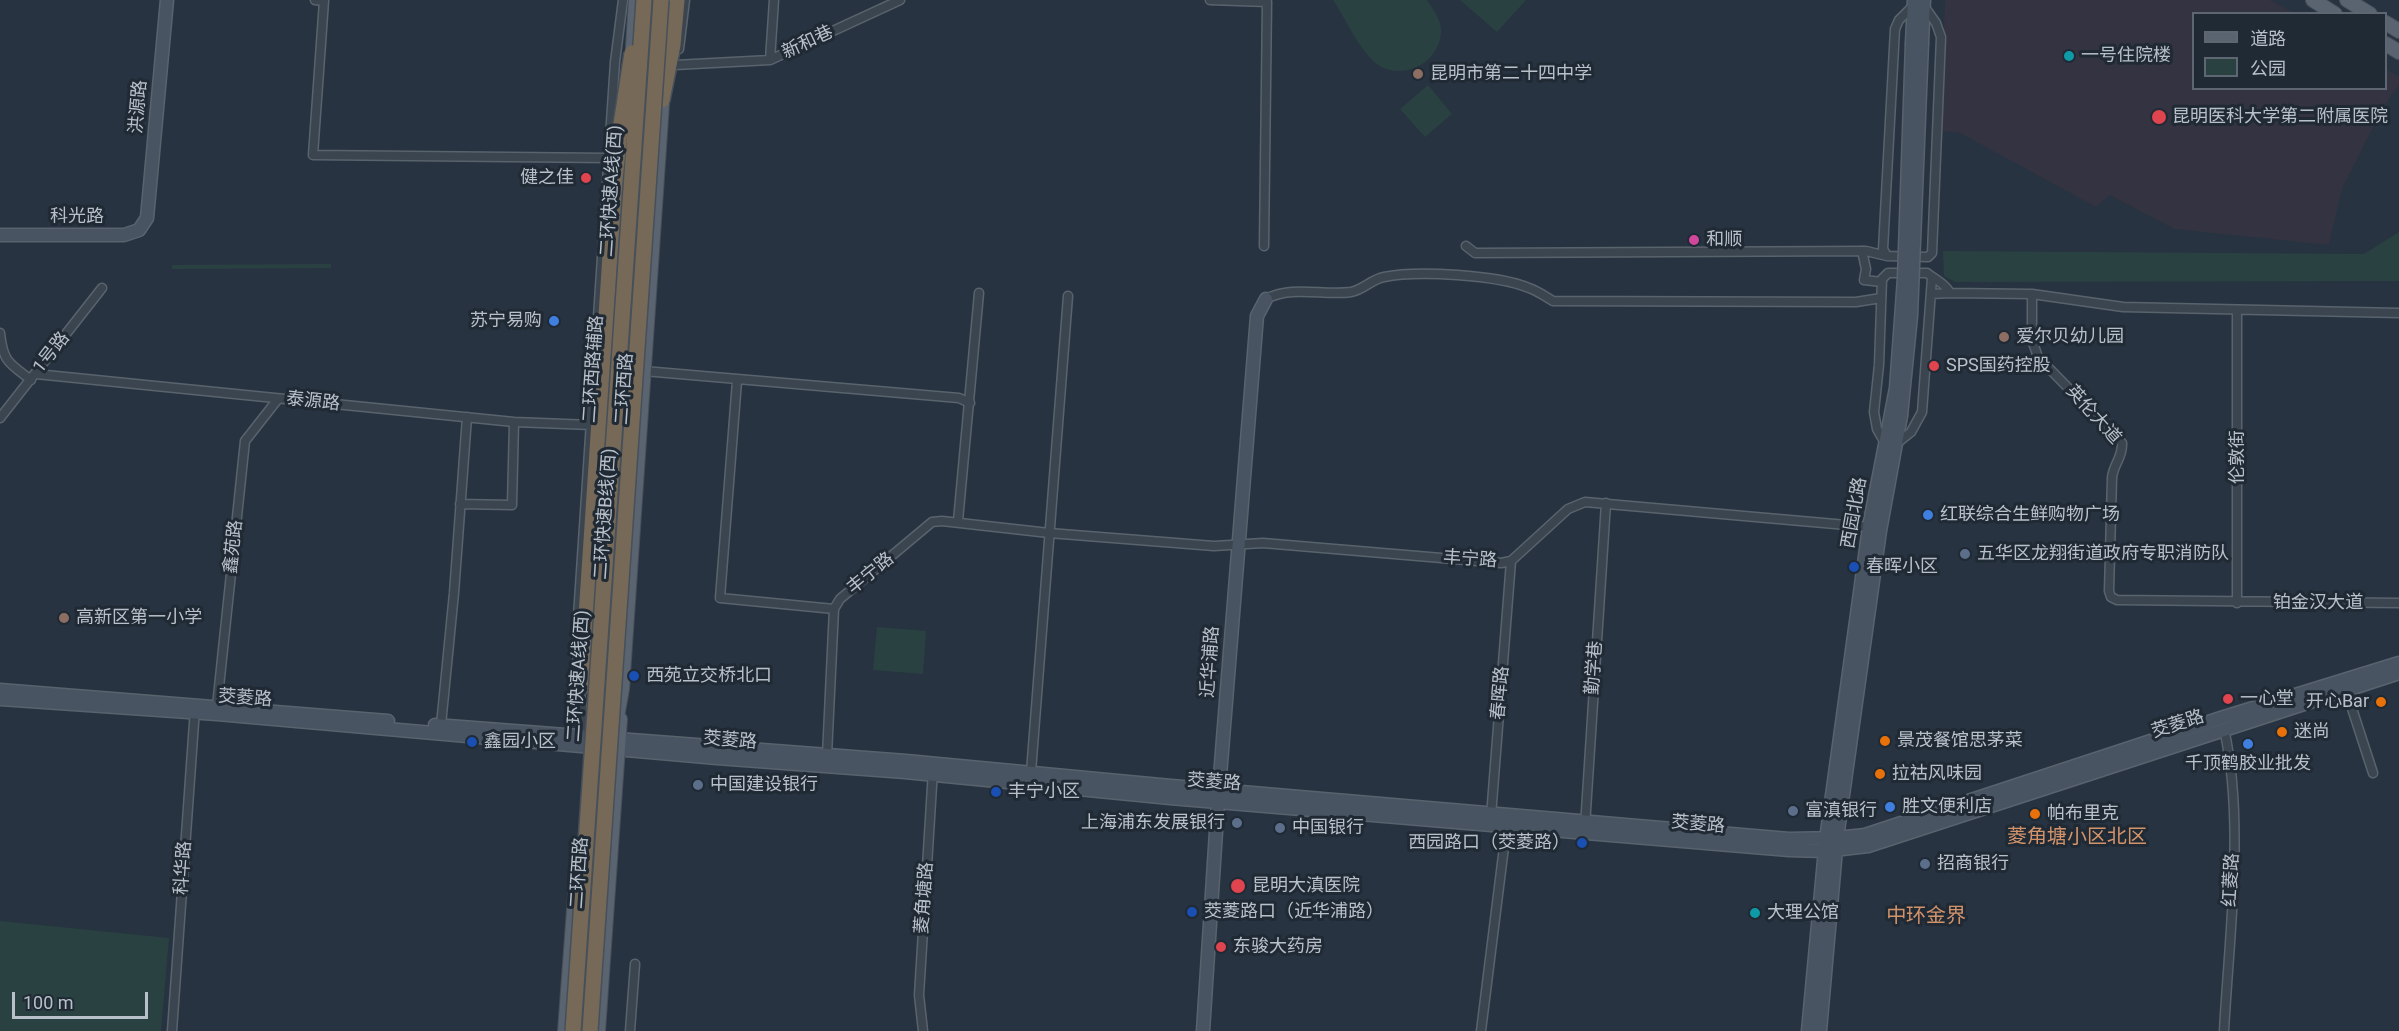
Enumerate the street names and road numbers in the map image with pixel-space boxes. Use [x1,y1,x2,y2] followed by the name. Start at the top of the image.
[779,22,837,64] street label: 新和巷
[126,79,152,135] street label: 洪源路
[597,124,627,258] street label: 二环快速A线(西)
[50,206,104,228] street label: 科光路
[579,314,609,424] street label: 二环西路辅路
[29,328,75,378] street label: 1号路
[612,352,638,426] street label: 二环西路
[2061,381,2125,449] street label: 英伦大道
[285,388,341,416] street label: 泰源路
[2227,430,2249,484] street label: 伦敦街
[591,448,621,580] street label: 二环快速B线(西)
[1838,476,1872,550] street label: 西园北路
[220,519,248,575] street label: 鑫苑路
[1442,547,1498,573] street label: 丰宁路
[843,549,899,599] street label: 丰宁路
[2273,592,2363,614] street label: 铂金汉大道
[564,609,594,743] street label: 二环快速A线(西)
[1198,625,1224,699] street label: 近华浦路
[1582,640,1608,696] street label: 勤学巷
[1488,665,1514,721] street label: 春晖路
[217,686,273,712] street label: 茭菱路
[2149,706,2207,744] street label: 茭菱路
[702,728,758,754] street label: 茭菱路
[1186,770,1242,796] street label: 茭菱路
[1670,812,1726,838] street label: 茭菱路
[567,836,593,910] street label: 二环西路
[171,840,197,896] street label: 科华路
[2220,852,2244,908] street label: 红菱路
[912,861,938,935] street label: 菱角塘路

